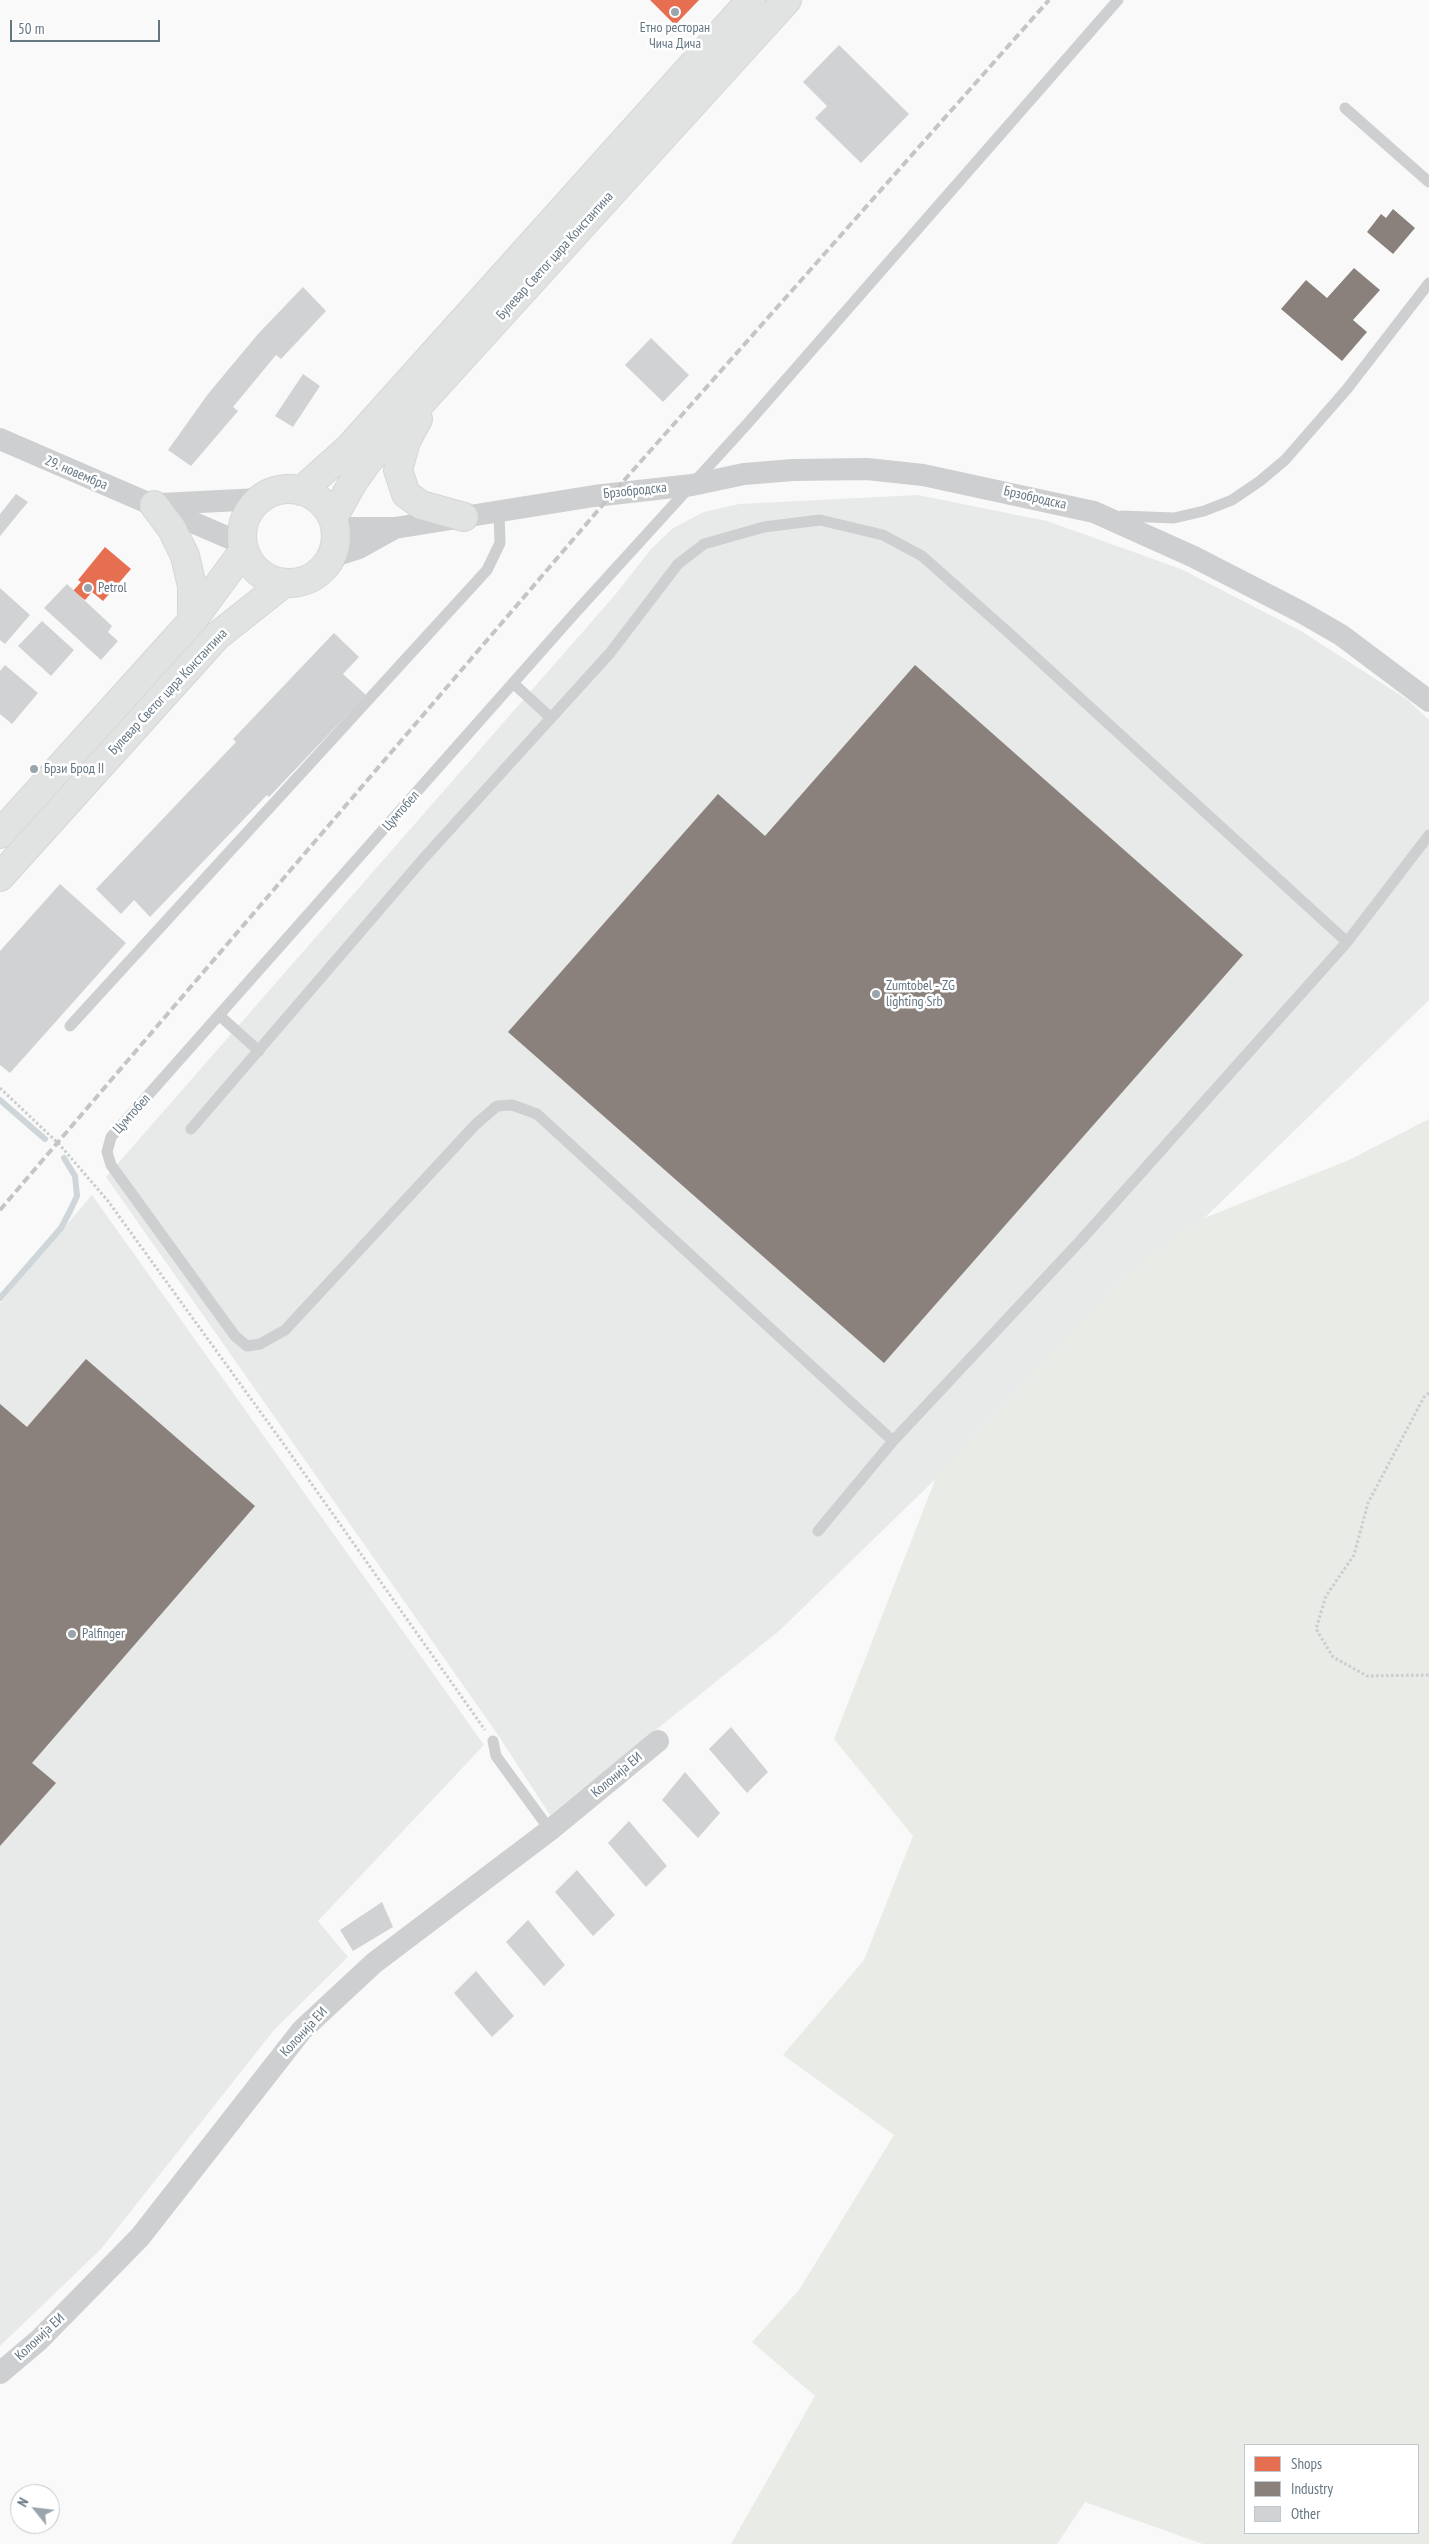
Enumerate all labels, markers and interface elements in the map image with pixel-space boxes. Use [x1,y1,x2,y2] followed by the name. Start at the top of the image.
[669,6,681,18] marker: Етно ресторан Чича Дича
[12,10,162,42] scale bar
[18,19,44,38] text: 50 m
[640,20,710,52] place label: Етно ресторан Чича Дича
[493,189,617,323] street label: Булевар Светог цара Константина
[42,452,110,494] street label: 29. новембра
[602,479,668,503] street label: Брзобродска
[1002,483,1068,513] street label: Брзобродска
[98,580,127,596] place label: Petrol
[82,582,94,594] marker: Petrol
[105,625,231,759] street label: Булевар Светог цара Константина
[44,761,104,777] place label: Брзи Брод II
[28,763,40,775] marker: Брзи Брод II
[379,788,423,834] street label: Цумтобел
[886,978,955,1010] place label: Zumtobel - ZG lighting Srb
[870,988,882,1000] marker: Zumtobel - ZG lighting Srb
[110,1091,154,1137] street label: Цумтобел
[82,1626,125,1642] place label: Palfinger
[66,1628,78,1640] marker: Palfinger
[588,1749,646,1801] street label: Колонија ЕИ
[277,2004,331,2060] street label: Колонија ЕИ
[12,2310,68,2364] street label: Колонија ЕИ
[1244,2444,1419,2534] legend
[1291,2454,1322,2473] text: Shops
[1291,2479,1333,2498] text: Industry
[10,2484,60,2534] north arrow
[13,2495,32,2510] text: N
[1291,2504,1320,2523] text: Other

